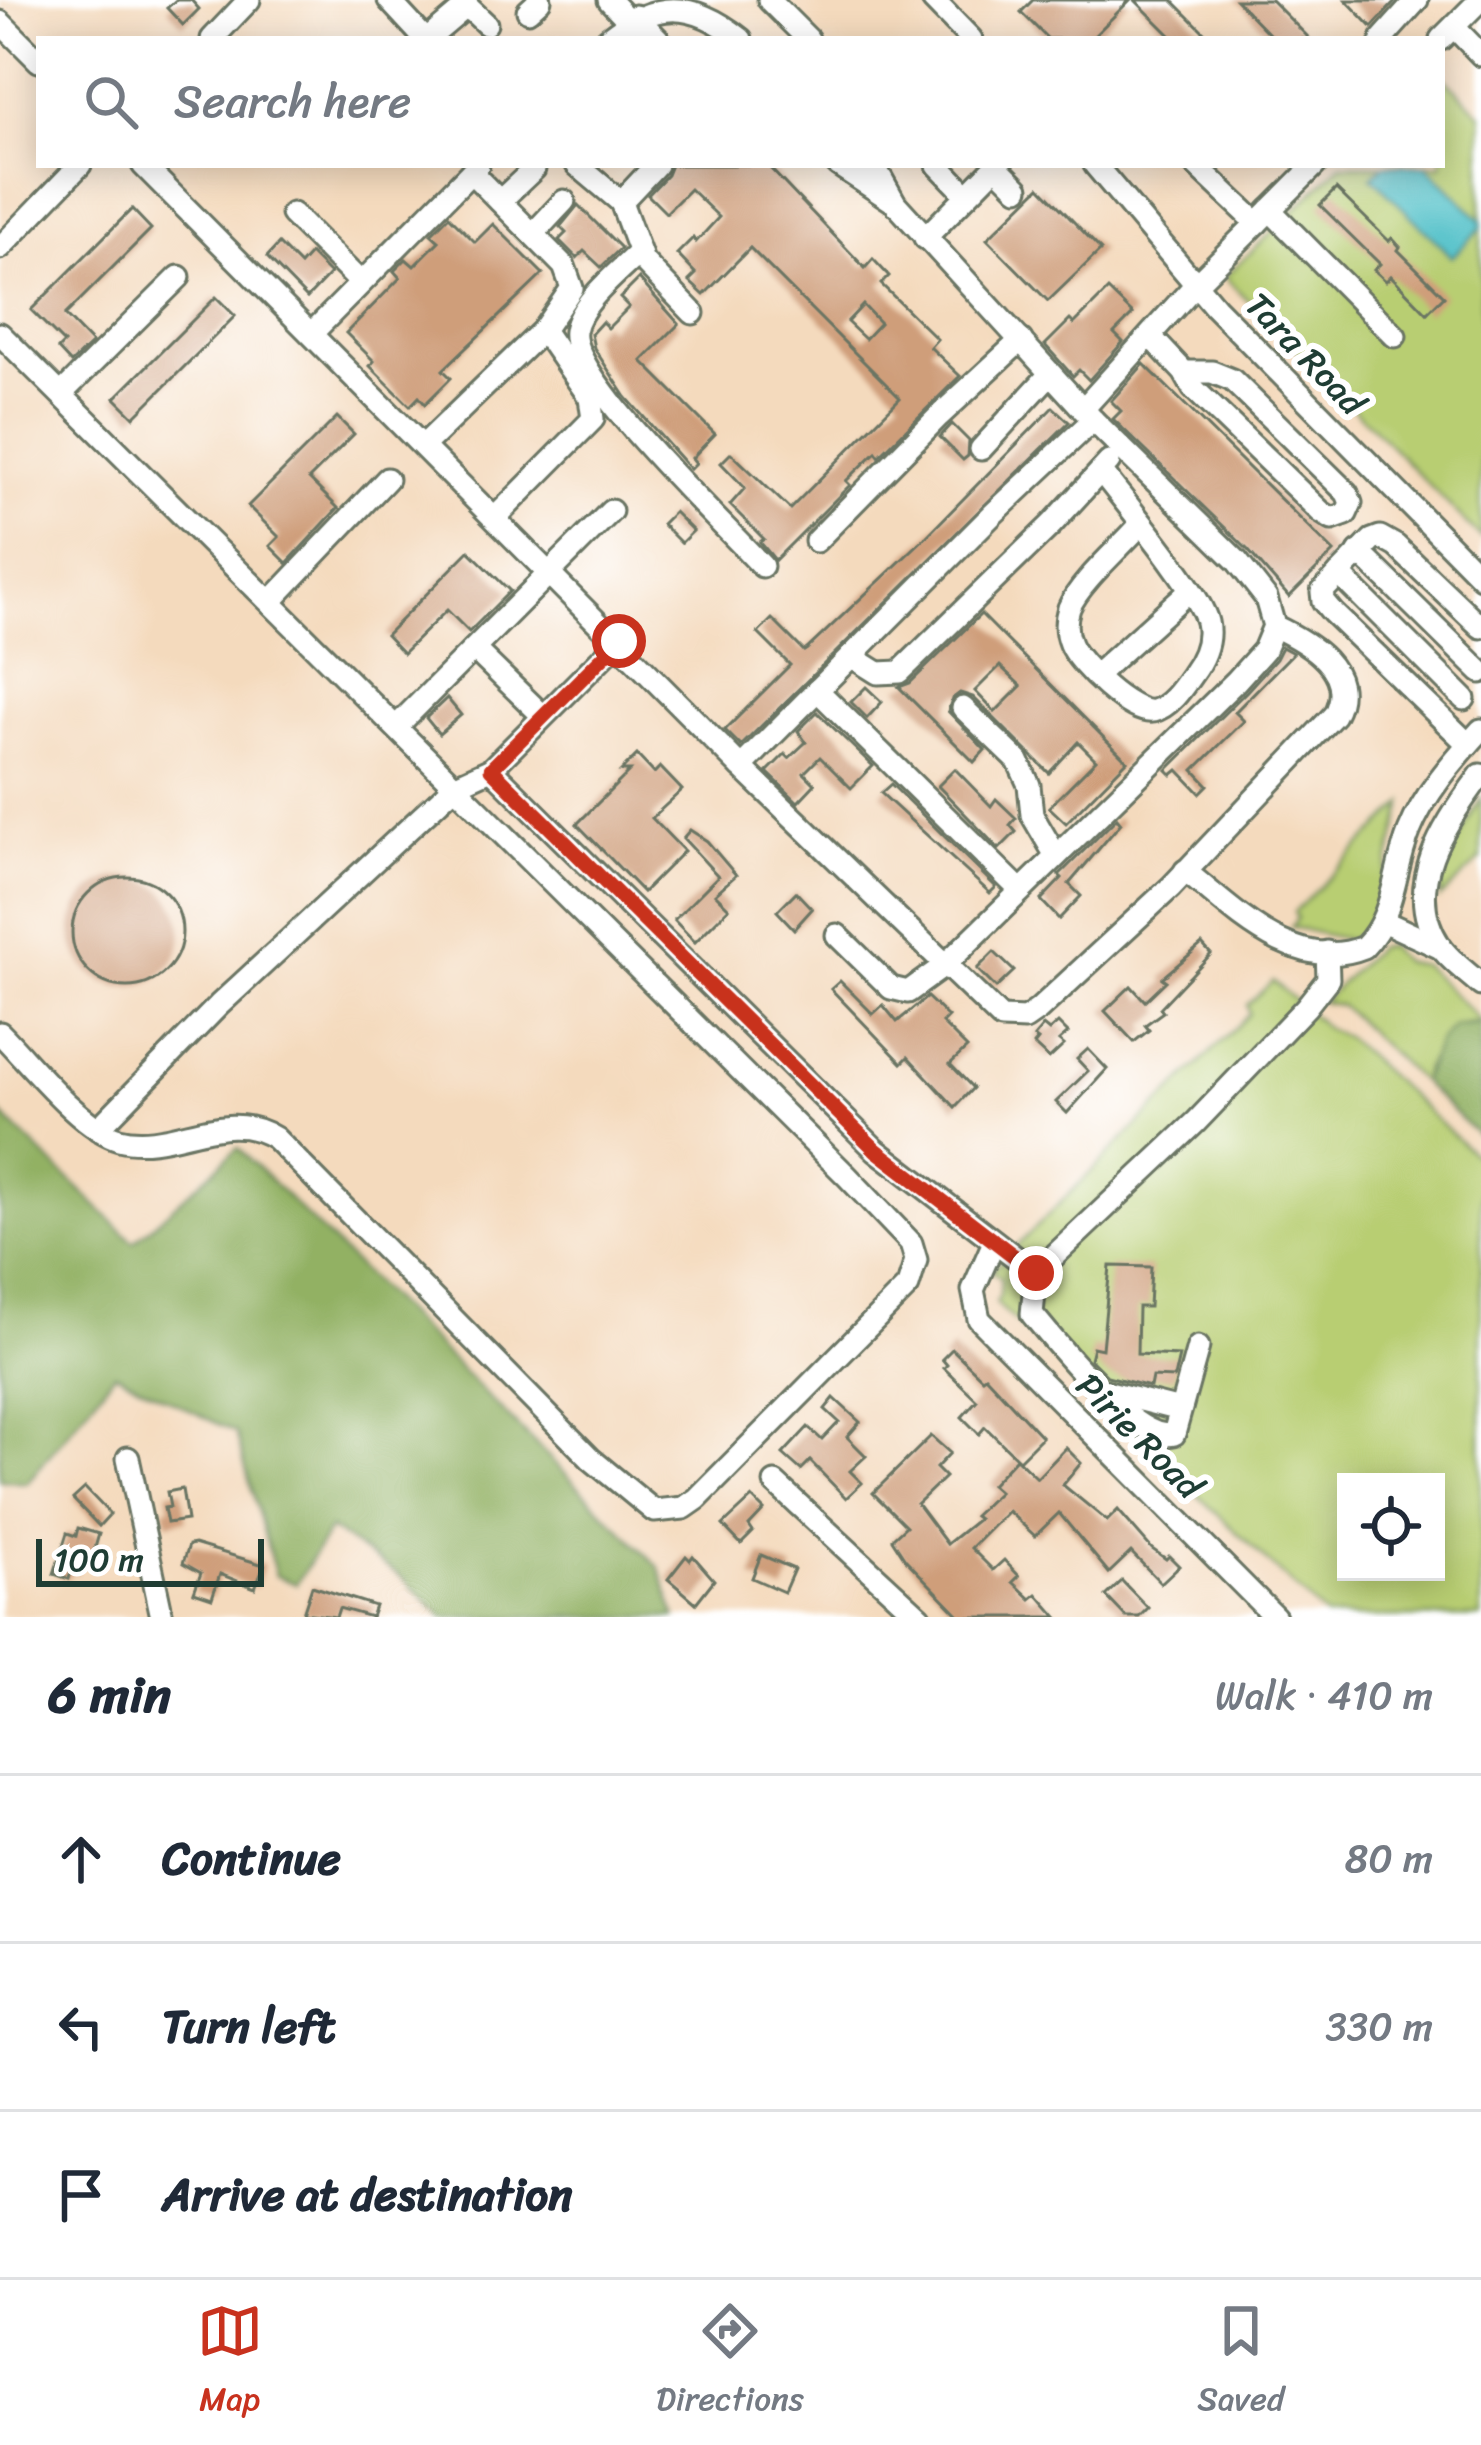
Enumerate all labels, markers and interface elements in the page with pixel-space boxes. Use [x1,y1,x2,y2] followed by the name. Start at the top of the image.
[36,36,1445,168] search box
[174,62,411,142] text: Search here
[78,69,144,135] icon: search
[1229,276,1383,433] street label: Tara Road
[592,614,646,668] route start
[1009,1246,1063,1300] route end
[1060,1356,1221,1517] street label: Pirie Road
[1337,1473,1445,1581] map controls
[1337,1473,1445,1581] button: locate
[54,1531,144,1589] text: 100 m
[36,1533,264,1586] scale bar
[48,1650,171,1740] text: 6 min
[1215,1661,1433,1730] text: Walk · 410 m
[162,1819,341,1899] text: Continue
[1345,1824,1433,1893] text: 80 m
[48,1826,114,1892] icon: ahead
[162,1987,335,2067] text: Turn left
[1325,1992,1433,2061] text: 330 m
[48,1994,114,2060] icon: left
[162,2155,572,2235] text: Arrive at destination
[48,2162,114,2228] icon: arrive
[197,2298,263,2428] tab: Map
[656,2298,804,2428] tab: Directions
[1197,2298,1284,2428] tab: Saved

